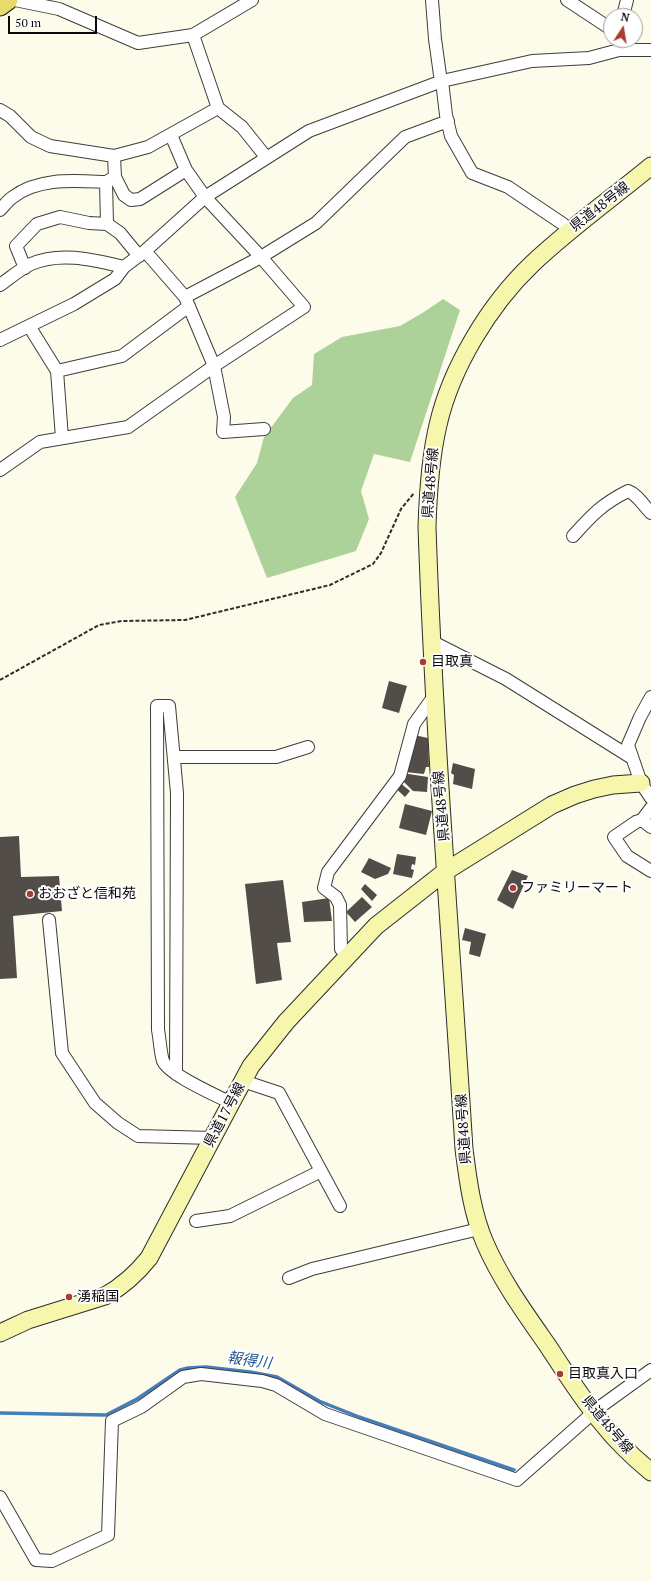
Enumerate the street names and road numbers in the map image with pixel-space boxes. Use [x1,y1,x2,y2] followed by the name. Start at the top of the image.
[567,179,633,235] street label: 県道48号線
[420,447,442,519] street label: 県道48号線
[431,770,453,842] street label: 県道48号線
[201,1080,249,1150] street label: 県道17号線
[453,1093,475,1165] street label: 県道48号線
[578,1392,636,1458] street label: 県道48号線

